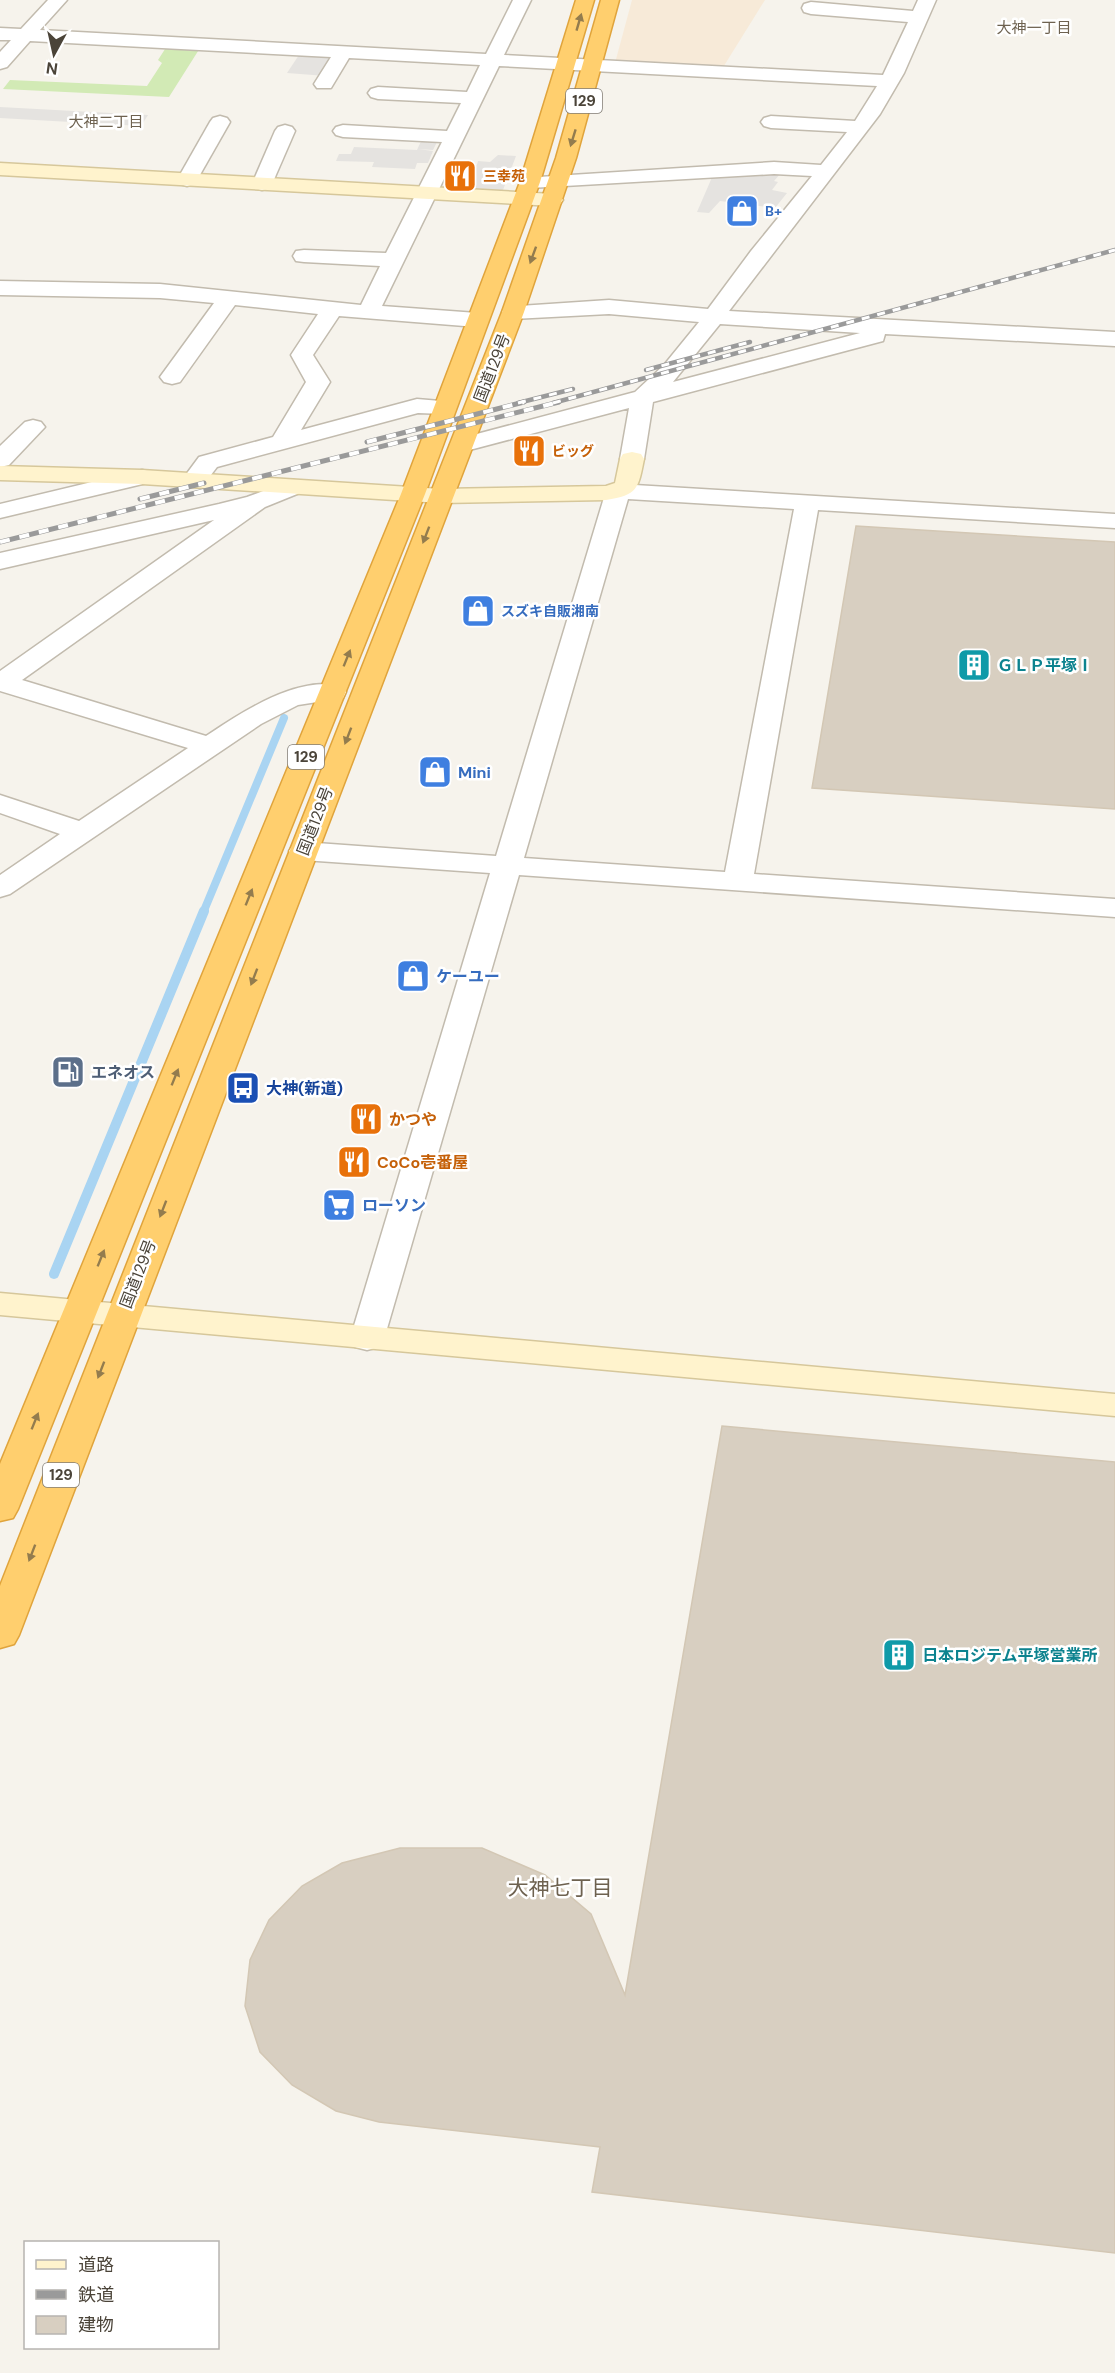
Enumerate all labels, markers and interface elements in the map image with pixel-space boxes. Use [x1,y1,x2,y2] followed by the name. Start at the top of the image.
[575,13,584,31] one-way arrow
[996,18,1072,38] district label: 大神一丁目
[24,24,84,84] north arrow
[45,57,59,80] text: N
[566,89,602,113] road number: 129
[68,112,144,132] district label: 大神二丁目
[568,129,577,147] one-way arrow
[442,158,478,194] restaurant icon: 三幸苑
[483,167,525,185] place label: 三幸苑
[724,193,760,229] shop icon: B+
[765,202,782,220] place label: B+
[528,246,538,264] one-way arrow
[469,331,515,405] street label: 国道129号
[511,433,547,469] restaurant icon: ビッグ
[552,442,594,460] place label: ビッグ
[421,526,431,544] one-way arrow
[460,593,496,629] shop icon: スズキ自販湘南
[501,602,599,620] place label: スズキ自販湘南
[956,647,992,683] building icon: ＧＬＰ平塚Ⅰ
[343,649,352,667] one-way arrow
[997,655,1093,676] place label: ＧＬＰ平塚Ⅰ
[343,728,353,746] one-way arrow
[288,745,324,769] road number: 129
[417,754,453,790] shop icon: Mini
[458,762,491,783] place label: Mini
[292,784,338,858] street label: 国道129号
[244,887,254,905] one-way arrow
[395,958,431,994] shop icon: ケーユー
[436,966,500,987] place label: ケーユー
[249,968,259,986] one-way arrow
[50,1054,86,1090] fuel station icon: エネオス
[91,1062,155,1083] place label: エネオス
[171,1068,180,1086] one-way arrow
[225,1070,261,1106] bus stop icon: 大神(新道)
[266,1078,343,1099] place label: 大神(新道)
[348,1101,384,1137] restaurant icon: かつや
[389,1109,437,1130] place label: かつや
[336,1144,372,1180] restaurant icon: CoCo壱番屋
[377,1152,468,1173] place label: CoCo壱番屋
[321,1187,357,1223] supermarket icon: ローソン
[362,1195,426,1216] place label: ローソン
[158,1201,168,1219] one-way arrow
[115,1237,161,1311] street label: 国道129号
[96,1248,106,1266] one-way arrow
[96,1362,106,1380] one-way arrow
[30,1412,40,1430] one-way arrow
[43,1463,79,1487] road number: 129
[26,1544,36,1562] one-way arrow
[881,1637,917,1673] building icon: 日本ロジテム平塚営業所
[922,1645,1098,1666] place label: 日本ロジテム平塚営業所
[508,1874,613,1902] district label: 大神七丁目
[24,2241,219,2349] legend
[78,2253,114,2277] text: 道路
[78,2283,114,2307] text: 鉄道
[78,2313,114,2337] text: 建物

